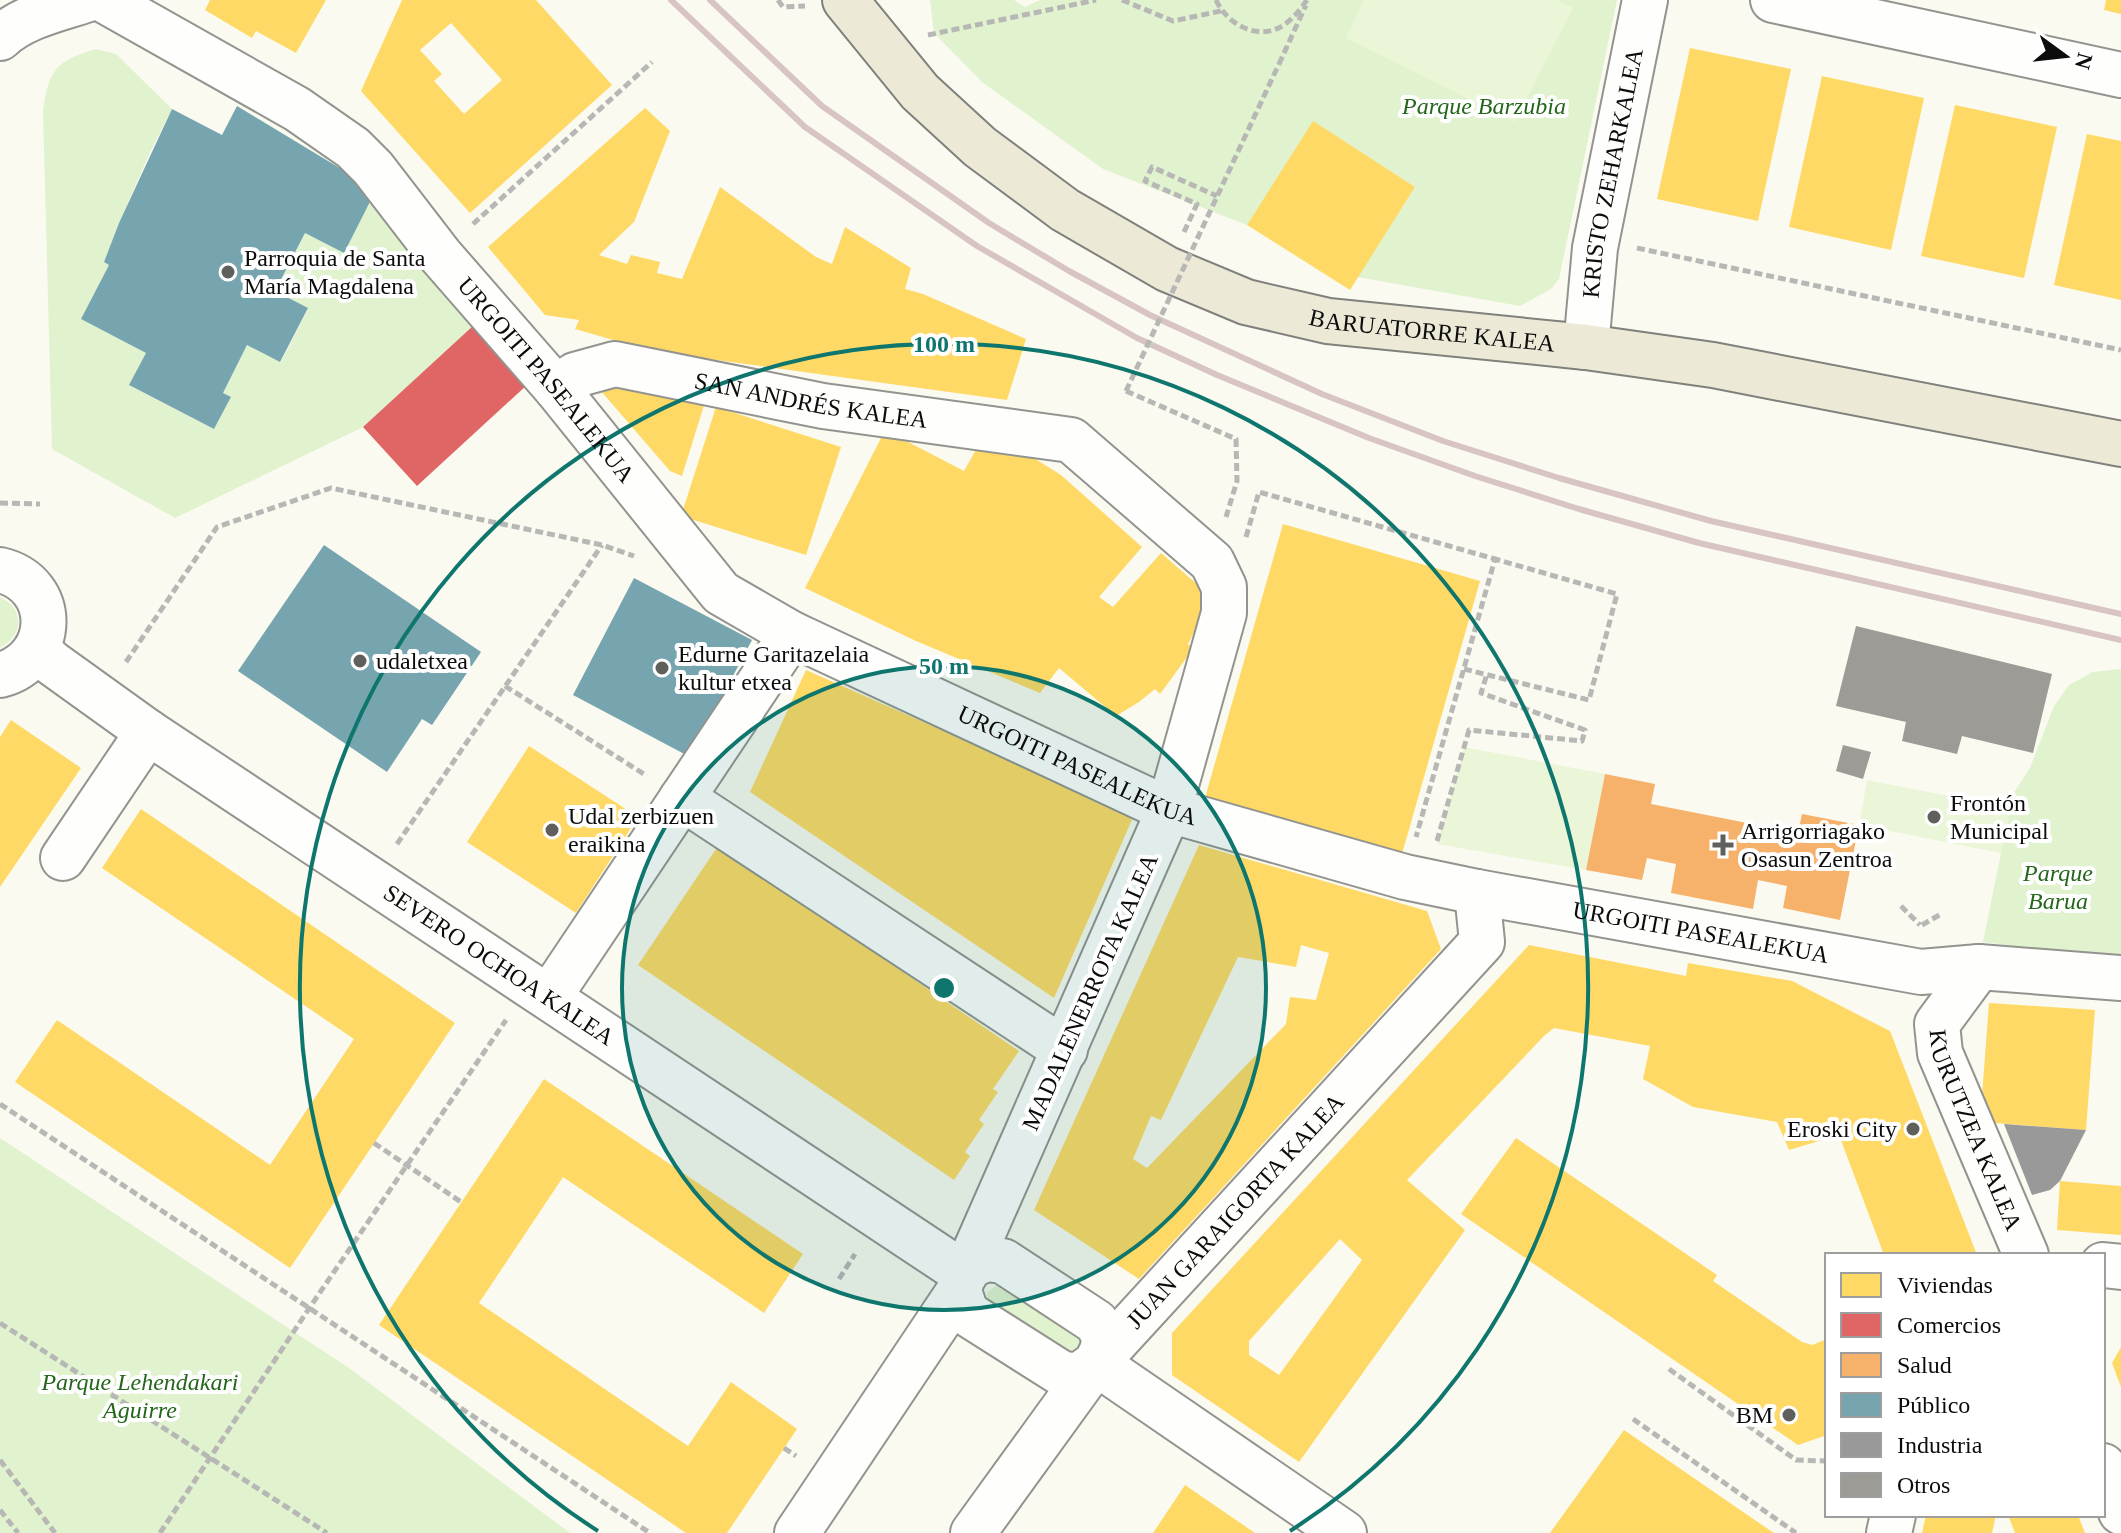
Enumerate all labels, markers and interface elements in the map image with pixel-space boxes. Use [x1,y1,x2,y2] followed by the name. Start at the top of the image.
[2025,16,2105,96] north arrow
[1578,45,1648,299] street label: KRISTO ZEHARKALEA
[2070,50,2098,72] text: N
[1401,93,1566,119] park label: Parque Barzubia
[244,245,426,299] place label: Parroquia de Santa María Magdalena
[219,263,237,281] marker: Parroquia de Santa María Magdalena
[453,272,640,488] street label: URGOITI PASEALEKUA
[1307,304,1557,357] street label: BARUATORRE KALEA
[913,331,975,357] text: 100 m
[692,367,930,433] street label: SAN ANDRÉS KALEA
[678,641,870,695] place label: Edurne Garitazelaia kultur etxea
[376,648,468,674] place label: udaletxea
[351,652,369,670] marker: udaletxea
[919,653,969,679] text: 50 m
[653,659,671,677] marker: Edurne Garitazelaia kultur etxea
[954,700,1200,830] street label: URGOITI PASEALEKUA
[1950,790,2049,844] place label: Frontón Municipal
[568,803,714,857] place label: Udal zerbizuen eraikina
[1925,808,1943,826] marker: Frontón Municipal
[1741,818,1893,872] place label: Arrigorriagako Osasun Zentroa
[543,821,561,839] marker: Udal zerbizuen eraikina
[1712,834,1734,856] marker: Arrigorriagako Osasun Zentroa
[1017,849,1163,1134] street label: MADALENERROTA KALEA
[2022,860,2093,914] park label: Parque Barua
[379,879,620,1051] street label: SEVERO OCHOA KALEA
[1571,896,1832,968] street label: URGOITI PASEALEKUA
[930,974,958,1002] centre of rings
[1925,1028,2027,1235] street label: KURUTZEA KALEA
[1121,1088,1350,1334] street label: JUAN GARAIGORTA KALEA
[1787,1116,1897,1142] place label: Eroski City
[1904,1120,1922,1138] marker: Eroski City
[1825,1253,2105,1517] legend
[1897,1272,1993,1298] text: Viviendas
[1897,1312,2001,1338] text: Comercios
[1897,1352,1952,1378] text: Salud
[40,1369,239,1423] park label: Parque Lehendakari Aguirre
[1897,1392,1970,1418] text: Público
[1736,1402,1773,1428] place label: BM
[1780,1406,1798,1424] marker: BM
[1897,1432,1983,1458] text: Industria
[1897,1472,1950,1498] text: Otros

